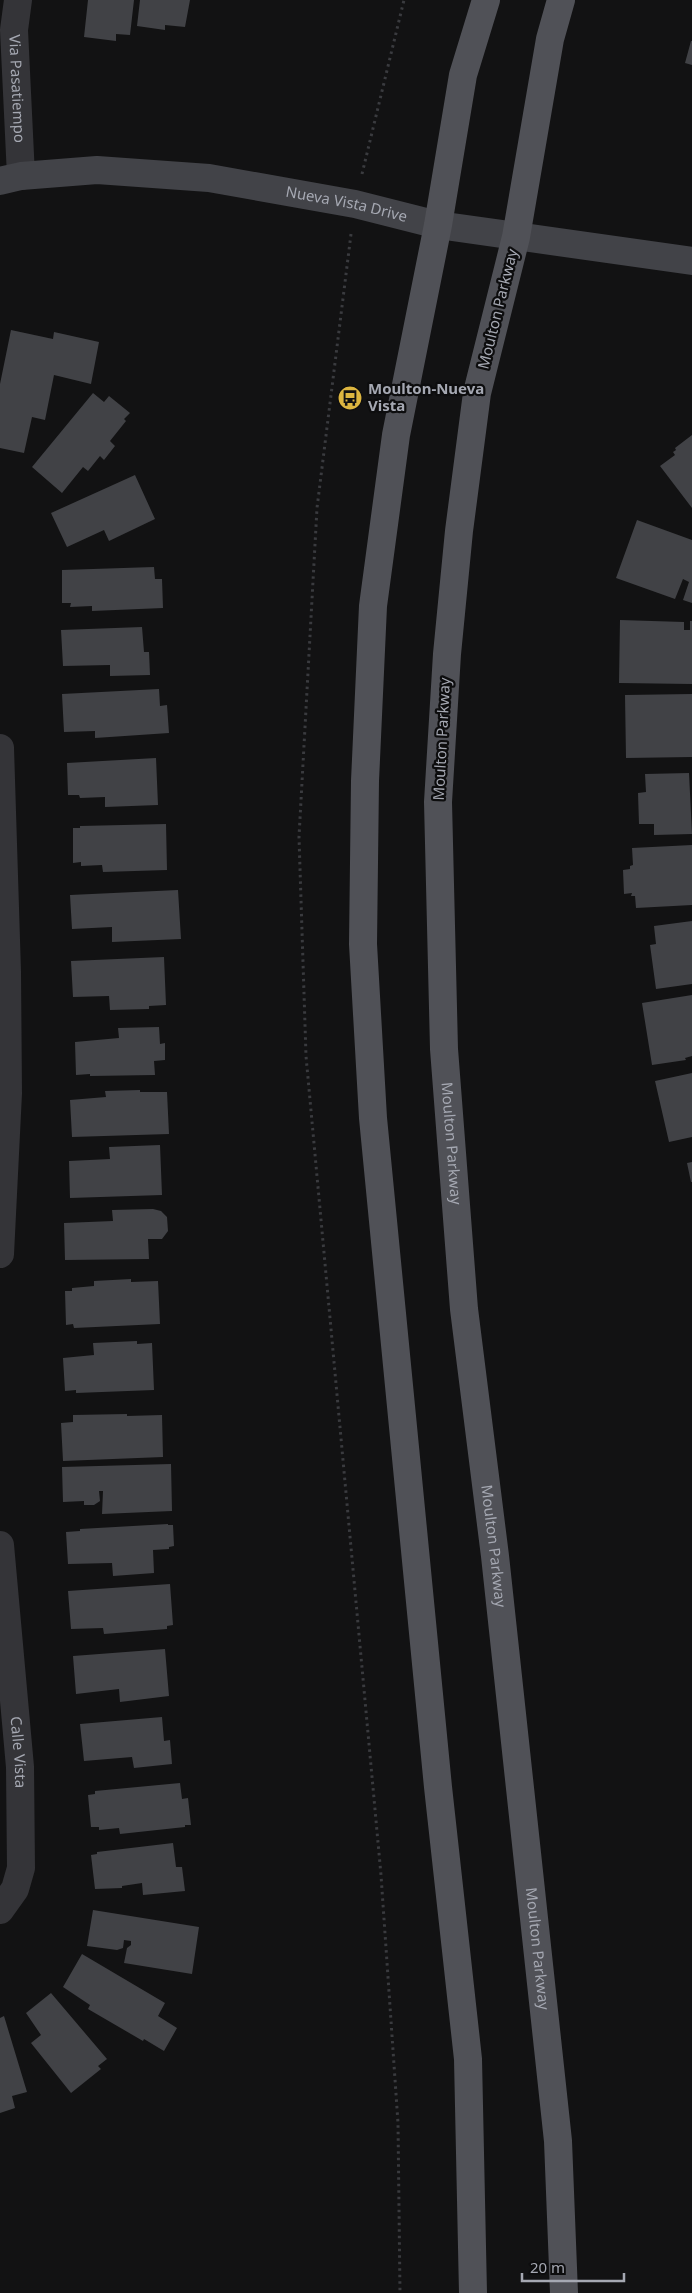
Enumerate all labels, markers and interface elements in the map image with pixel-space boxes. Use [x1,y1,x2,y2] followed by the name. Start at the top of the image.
[5,34,30,143] street label: Via Pasatiempo
[284,181,410,226] street label: Nueva Vista Drive
[472,246,522,371] street label: Moulton Parkway
[368,378,484,415] place label: Moulton-Nueva Vista
[337,385,363,411] bus stop icon: Moulton-Nueva Vista
[428,677,454,801] street label: Moulton Parkway
[438,1081,467,1206] street label: Moulton Parkway
[477,1484,511,1609] street label: Moulton Parkway
[6,1715,31,1788] street label: Calle Vista
[522,1886,555,2011] street label: Moulton Parkway
[522,2250,624,2282] scale bar
[530,2257,565,2277] text: 20 m

